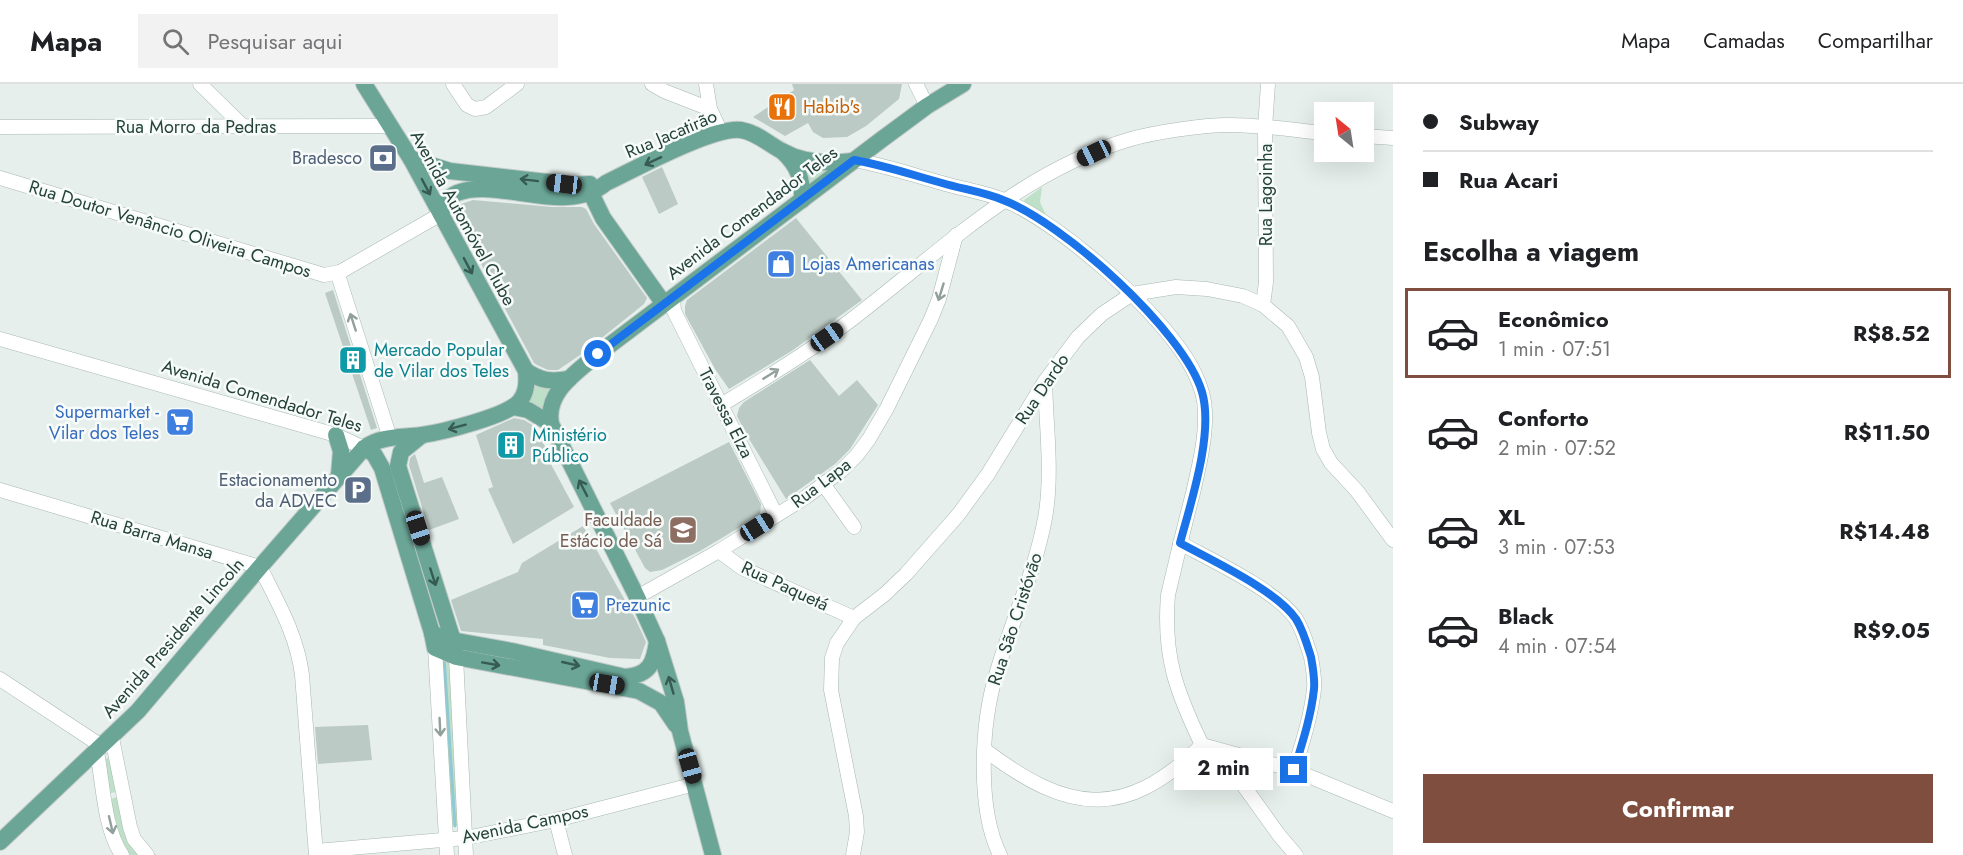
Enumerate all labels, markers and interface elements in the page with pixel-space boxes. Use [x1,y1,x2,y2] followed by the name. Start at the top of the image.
[138,14,558,68] search box
[30,21,102,62] text: Mapa
[159,25,192,58] icon: search
[207,25,343,57] text: Pesquisar aqui
[1621,26,1670,56] text: Mapa
[1703,26,1785,56] text: Camadas
[1818,26,1933,56] text: Compartilhar
[766,91,798,123] restaurant icon: Habib's
[803,94,860,120] place label: Habib's
[1314,102,1374,162] north arrow
[1314,102,1374,162] map controls
[621,103,721,165] street label: Rua Jacatirão
[1459,106,1539,138] text: Subway
[116,114,276,140] street label: Rua Morro da Pedras
[404,126,522,310] street label: Avenida Automóvel Clube
[1074,137,1114,169] car
[661,140,843,286] street label: Avenida Comendador Teles
[367,142,399,174] bank icon: Bradesco
[1253,144,1279,246] street label: Rua Lagoinha
[292,145,362,171] place label: Bradesco
[644,156,662,168] one-way arrow
[1459,164,1558,196] text: Rua Acari
[545,173,583,195] car
[26,174,314,284] street label: Rua Doutor Venâncio Oliveira Campos
[520,174,540,185] one-way arrow
[421,177,432,195] one-way arrow
[1423,232,1639,271] text: Escolha a viagem
[765,248,797,280] shop icon: Lojas Americanas
[802,251,934,277] place label: Lojas Americanas
[463,257,475,275] one-way arrow
[935,282,946,301] one-way arrow
[1498,303,1609,335] text: Econômico
[1426,306,1480,360] icon: car
[347,313,358,332] one-way arrow
[1853,317,1930,349] text: R$8.52
[807,319,847,355] car
[1498,335,1611,364] text: 1 min · 07:51
[374,337,509,384] place label: Mercado Popular de Vilar dos Teles
[584,340,611,367] route start
[337,344,369,376] building icon: Mercado Popular de Vilar dos Teles
[1009,348,1075,430] street label: Rua Dardo
[159,353,365,439] street label: Avenida Comendador Teles
[692,363,760,463] street label: Travessa Elza
[762,368,779,380] one-way arrow
[49,399,159,446] place label: Supermarket - Vilar dos Teles
[1498,402,1589,434] text: Conforto
[1426,405,1480,459] icon: car
[164,406,196,438] supermarket icon: Supermarket - Vilar dos Teles
[1844,416,1930,448] text: R$11.50
[448,421,467,433] one-way arrow
[532,422,607,469] place label: Ministério Público
[495,429,527,461] building icon: Ministério Público
[1498,434,1616,463] text: 2 min · 07:52
[786,452,856,514] street label: Rua Lapa
[219,467,337,514] place label: Estacionamento da ADVEC
[342,474,374,506] parking icon: Estacionamento da ADVEC
[577,480,589,497] one-way arrow
[1498,501,1525,533] text: XL
[87,504,217,566] street label: Rua Barra Mansa
[1426,504,1480,558] icon: car
[560,507,662,554] place label: Faculdade Estácio de Sá
[404,508,432,548] car
[737,510,777,544] car
[667,514,699,546] school or university icon: Faculdade Estácio de Sá
[1839,515,1930,547] text: R$14.48
[1498,533,1615,562] text: 3 min · 07:53
[981,549,1049,689] street label: Rua São Cristóvão
[96,552,250,724] street label: Avenida Presidente Lincoln
[737,554,833,618] street label: Rua Paquetá
[429,567,440,586] one-way arrow
[569,589,601,621] supermarket icon: Prezunic
[606,592,671,618] place label: Prezunic
[1498,600,1554,632] text: Black
[1426,603,1480,657] icon: car
[1853,614,1930,646] text: R$9.05
[1498,632,1616,661] text: 4 min · 07:54
[480,658,500,669] one-way arrow
[561,659,580,671] one-way arrow
[588,672,626,696] car
[665,676,676,695] one-way arrow
[434,717,445,737] one-way arrow
[676,746,704,786] car
[1174,749,1273,791] callout: 2 min
[1197,754,1250,783] text: 2 min
[1280,756,1307,783] route end
[1423,774,1933,843] button: Confirmar
[459,798,591,850] street label: Avenida Campos
[105,815,117,834] one-way arrow

